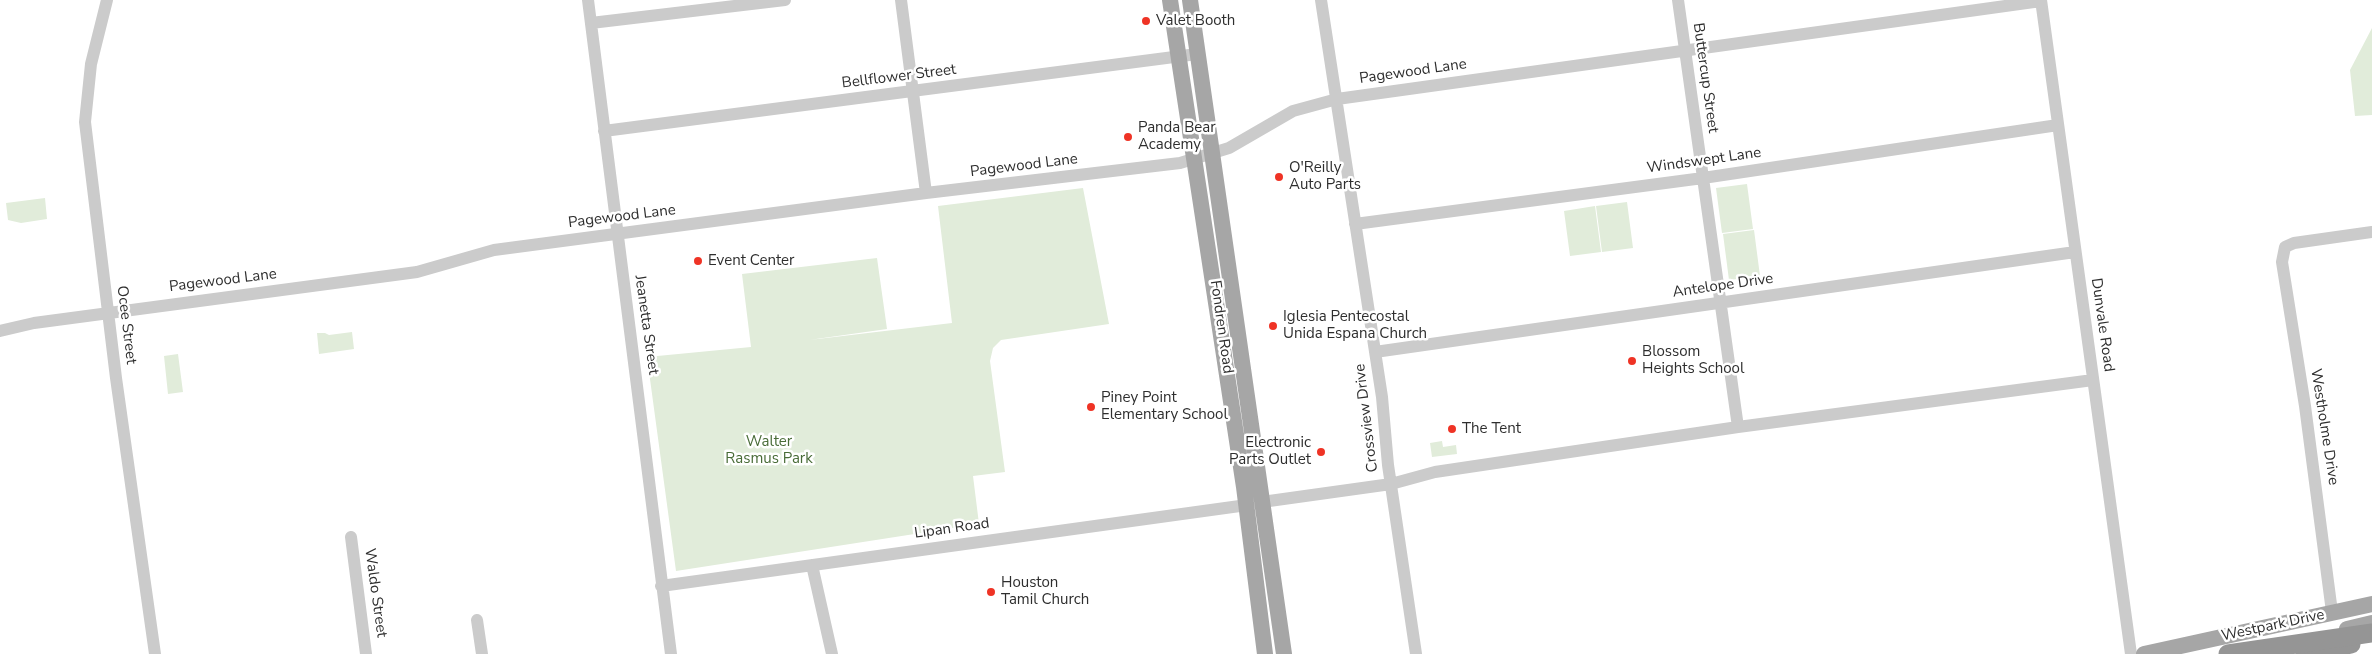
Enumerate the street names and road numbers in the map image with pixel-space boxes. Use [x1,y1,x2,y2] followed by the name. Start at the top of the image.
[1688,22,1722,134] street label: Buttercup Street
[1358,56,1468,88] street label: Pagewood Lane
[841,61,957,93] street label: Bellflower Street
[1646,144,1762,178] street label: Windswept Lane
[969,150,1079,182] street label: Pagewood Lane
[567,201,677,233] street label: Pagewood Lane
[168,265,278,297] street label: Pagewood Lane
[1672,270,1774,302] street label: Antelope Drive
[630,274,662,376] street label: Jeanetta Street
[2087,277,2117,373] street label: Dunvale Road
[1206,279,1236,375] street label: Fondren Road
[112,285,140,365] street label: Ocee Street
[1351,363,1383,473] street label: Crossview Drive
[2306,368,2342,486] street label: Westholme Drive
[913,515,991,543] street label: Lipan Road
[360,547,390,639] street label: Waldo Street
[2220,606,2326,646] street label: Westpark Drive

